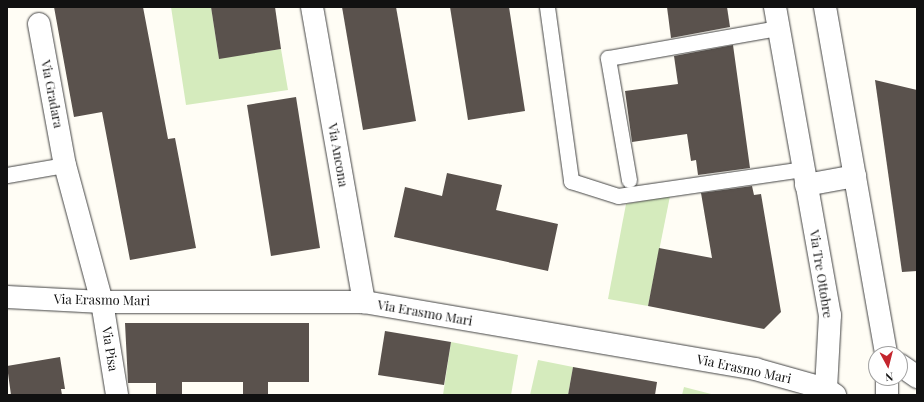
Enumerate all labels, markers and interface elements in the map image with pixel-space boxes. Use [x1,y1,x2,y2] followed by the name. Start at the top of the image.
[38,59,66,129] street label: Via Gradara
[325,122,351,188] street label: Via Ancona
[806,229,836,319] street label: Via Tre Ottobre
[54,291,150,309] street label: Via Erasmo Mari
[376,297,474,329] street label: Via Erasmo Mari
[99,326,121,372] street label: Via Pisa
[868,346,908,386] north arrow
[695,351,793,387] street label: Via Erasmo Mari
[885,369,894,385] text: N

